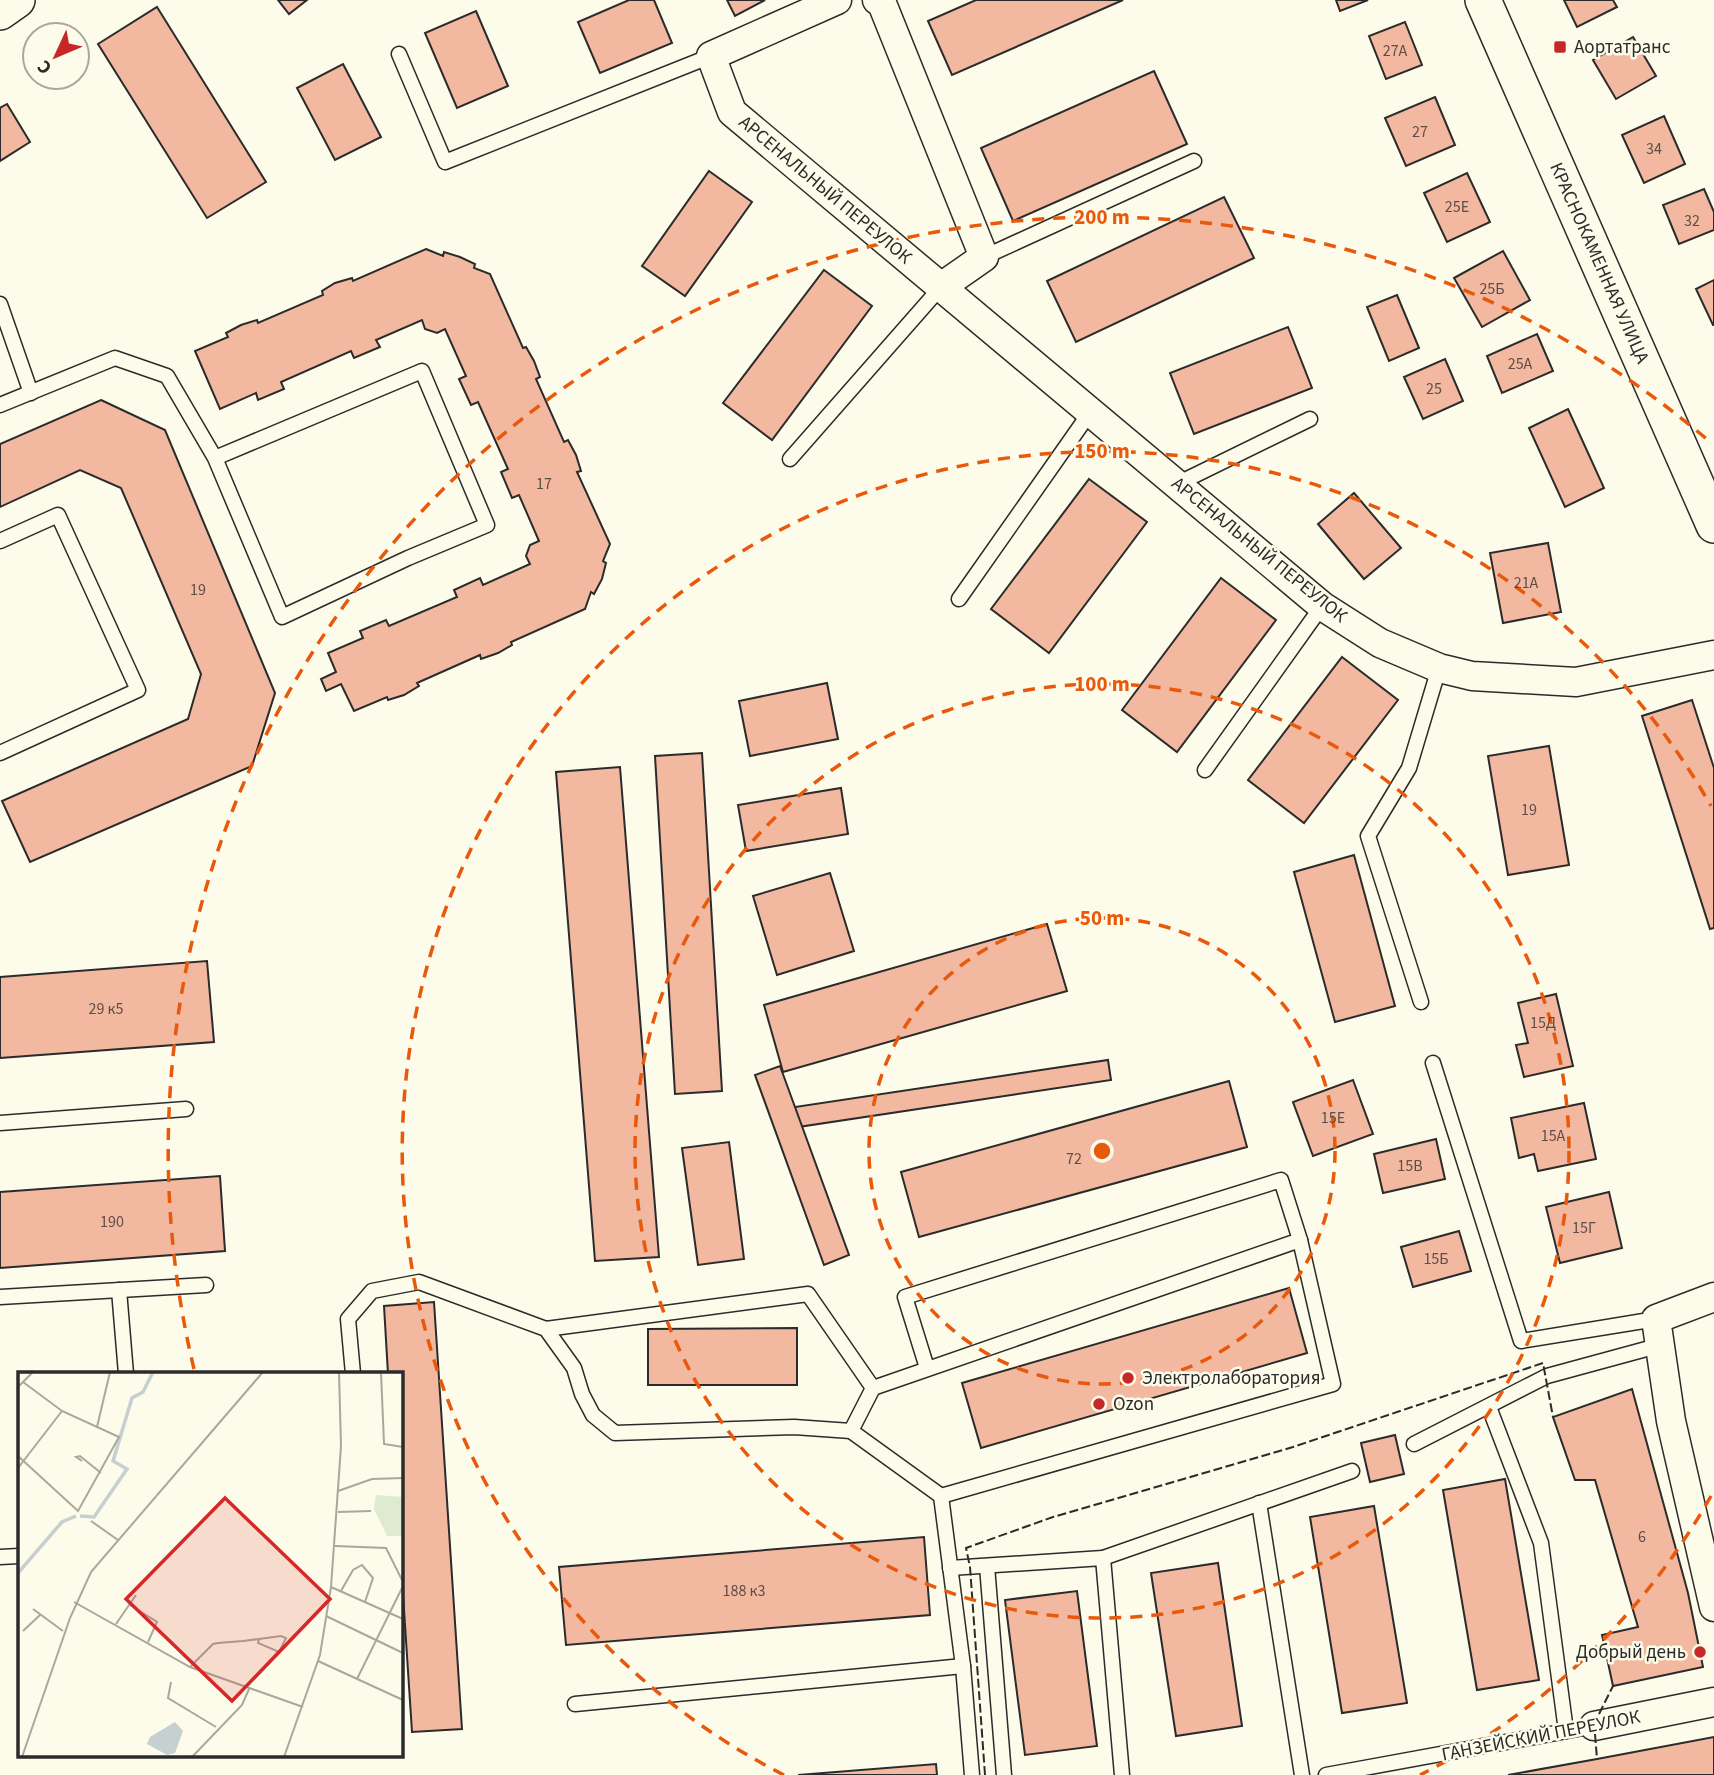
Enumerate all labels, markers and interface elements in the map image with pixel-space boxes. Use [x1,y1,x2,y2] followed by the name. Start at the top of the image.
[21,21,91,91] north arrow
[1574,34,1671,61] place label: Аортатранс
[1552,39,1568,55] marker: Аортатранс
[1383,40,1408,62] house number: 27А
[31,53,58,80] text: С
[733,109,917,271] street label: АРСЕНАЛЬНЫЙ ПЕРЕУЛОК
[1412,121,1428,143] house number: 27
[1646,138,1662,160] house number: 34
[1542,158,1656,368] street label: КРАСНОКАМЕННАЯ УЛИЦА
[1445,196,1469,218] house number: 25Е
[1074,202,1130,232] text: 200 m
[1684,210,1700,232] house number: 32
[1479,278,1505,300] house number: 25Б
[1508,353,1533,375] house number: 25А
[1426,378,1442,400] house number: 25
[1074,436,1130,466] text: 150 m
[1165,471,1353,629] street label: АРСЕНАЛЬНЫЙ ПЕРЕУЛОК
[536,473,552,495] house number: 17
[1514,572,1539,594] house number: 21А
[190,579,206,601] house number: 19
[1074,669,1130,699] text: 100 m
[1521,799,1537,821] house number: 19
[1080,903,1124,933] text: 50 m
[89,998,124,1020] house number: 29 к5
[1530,1012,1556,1034] house number: 15Д
[1321,1107,1345,1129] house number: 15Е
[1541,1125,1566,1147] house number: 15А
[1090,1139,1114,1163] centre of rings
[1066,1148,1082,1170] house number: 72
[1397,1155,1423,1177] house number: 15В
[100,1211,124,1233] house number: 190
[1572,1217,1596,1239] house number: 15Г
[1423,1248,1449,1270] house number: 15Б
[1142,1365,1321,1392] place label: Электролаборатория
[1120,1370,1136,1386] marker: Электролаборатория
[18,1372,402,1758] inset map
[1113,1391,1154,1418] place label: Ozon
[1091,1396,1107,1412] marker: Ozon
[1638,1526,1646,1548] house number: 6
[723,1580,766,1602] house number: 188 к3
[1576,1639,1686,1666] place label: Добрый день
[1692,1644,1708,1660] marker: Добрый день
[1439,1703,1643,1769] street label: ГАНЗЕЙСКИЙ ПЕРЕУЛОК

